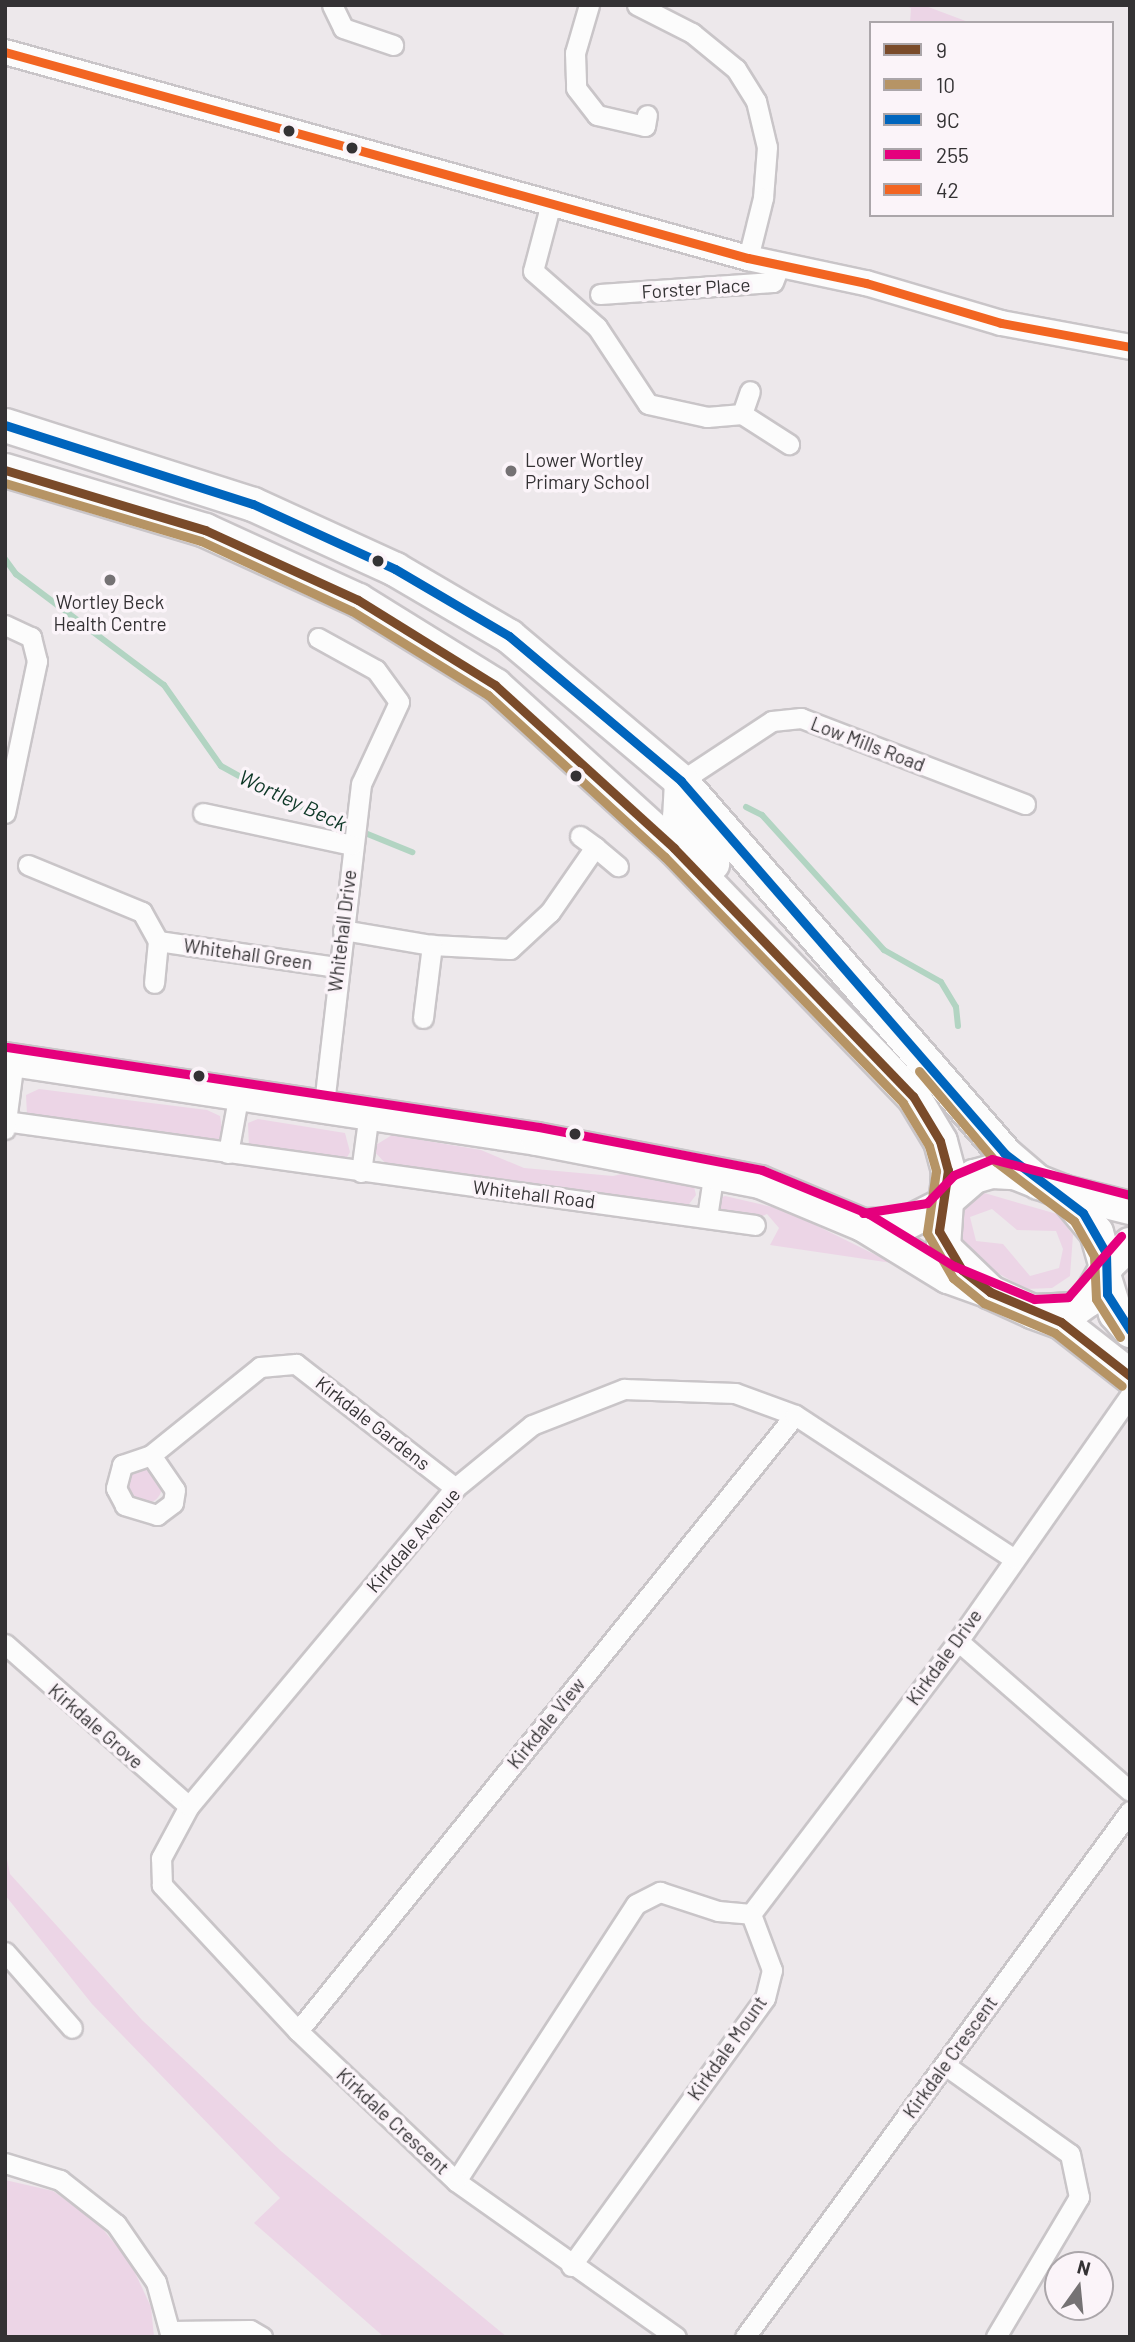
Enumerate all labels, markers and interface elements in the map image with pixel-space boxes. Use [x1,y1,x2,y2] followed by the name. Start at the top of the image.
[869,21,1114,217] legend
[936,37,947,62] text: 9
[936,72,955,97] text: 10
[936,107,960,132] text: 9C
[282,124,296,138] unlabelled marker
[345,141,359,155] unlabelled marker
[936,142,969,167] text: 255
[936,177,959,202] text: 42
[641,273,751,303] street label: Forster Place
[525,449,650,493] place label: Lower Wortley Primary School
[503,463,519,479] marker: Lower Wortley Primary School
[371,554,385,568] unlabelled marker
[102,572,118,588] marker: Wortley Beck Health Centre
[53,591,167,635] place label: Wortley Beck Health Centre
[808,712,928,776] street label: Low Mills Road
[235,764,351,836] water label: Wortley Beck
[569,769,583,783] unlabelled marker
[323,868,361,994] street label: Whitehall Drive
[182,934,314,974] street label: Whitehall Green
[192,1069,206,1083] unlabelled marker
[568,1127,582,1141] unlabelled marker
[472,1175,596,1213] street label: Whitehall Road
[311,1371,435,1475] street label: Kirkdale Gardens
[361,1483,465,1597] street label: Kirkdale Avenue
[901,1604,987,1710] street label: Kirkdale Drive
[502,1673,590,1773] street label: Kirkdale View
[44,1679,148,1773] street label: Kirkdale Grove
[683,1991,771,2105] street label: Kirkdale Mount
[898,1991,1002,2123] street label: Kirkdale Crescent
[332,2063,454,2179] street label: Kirkdale Crescent
[1044,2251,1114,2321] north arrow
[1075,2254,1093,2280] text: N

